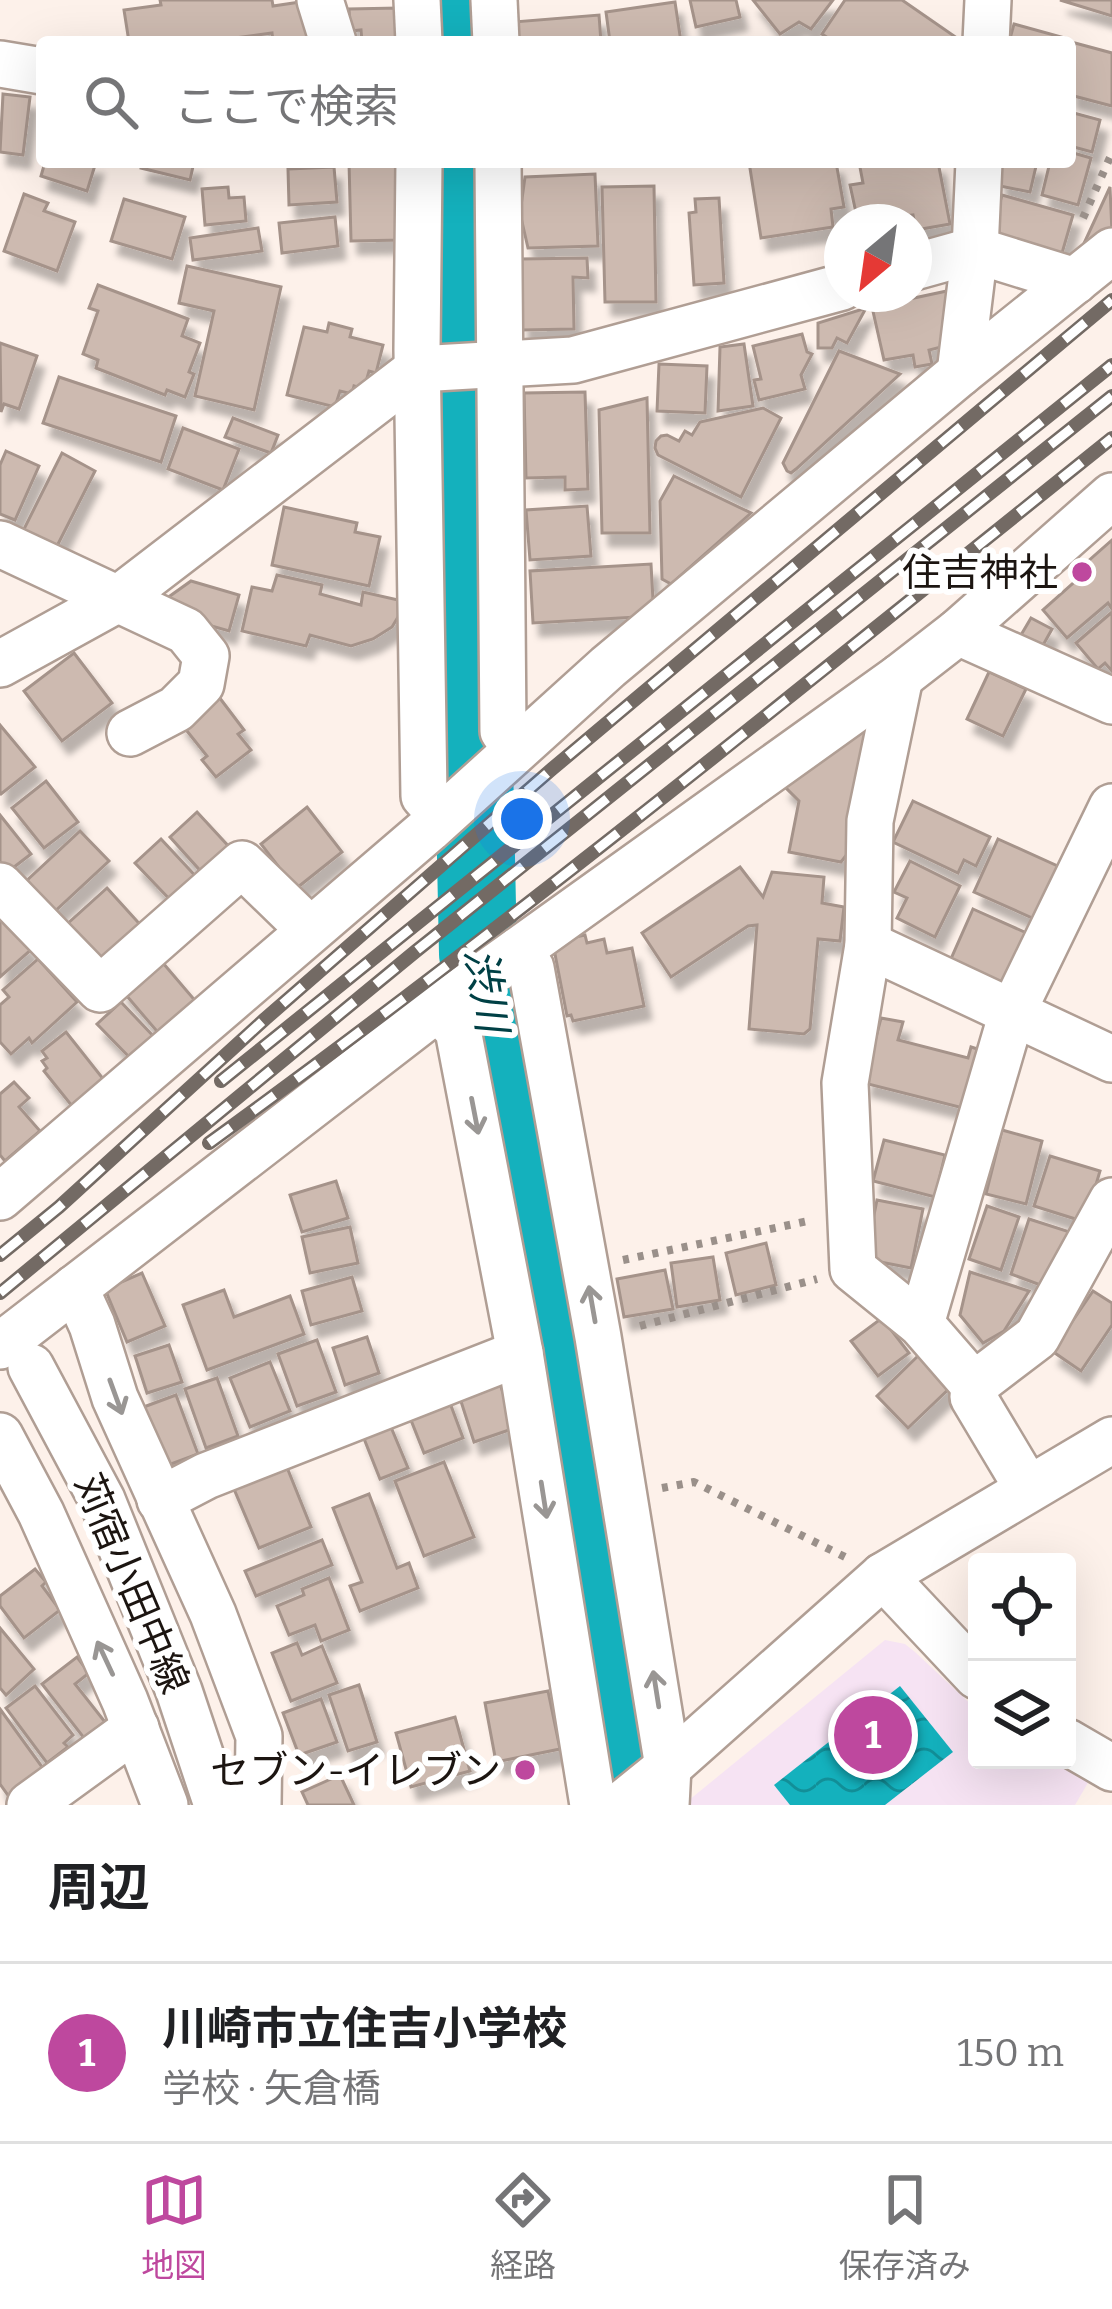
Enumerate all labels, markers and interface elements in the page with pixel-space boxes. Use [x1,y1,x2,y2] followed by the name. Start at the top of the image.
[36,36,1076,168] search box
[78,69,144,135] icon: search
[174,80,399,134] text: ここで検索
[824,204,932,312] north arrow
[902,550,1058,596] place label: 住吉神社
[1069,559,1095,585] marker: 住吉神社
[492,789,552,849] your location
[455,945,518,1039] water label: 渋川
[464,1095,487,1134] one-way arrow
[580,1286,602,1325] one-way arrow
[107,1378,128,1415] one-way arrow
[64,1467,198,1700] street label: 苅宿小田中線
[533,1479,556,1518] one-way arrow
[968,1553,1076,1769] map controls
[968,1553,1076,1661] button: locate
[93,1641,115,1677] one-way arrow
[968,1661,1076,1769] button: layers
[643,1670,666,1709] one-way arrow
[834,1690,912,1780] pin: 1
[210,1748,501,1794] place label: セブン-イレブン
[512,1757,538,1783] marker: セブン-イレブン
[48,1857,150,1919] text: 周辺
[162,2002,567,2056] text: 川崎市立住吉小学校
[79,2030,95,2076] text: 1
[957,2030,1064,2076] text: 150 m
[162,2066,381,2112] text: 学校 · 矢倉橋
[141,2167,207,2287] tab: 地図
[490,2167,556,2287] tab: 経路
[839,2167,971,2287] tab: 保存済み

